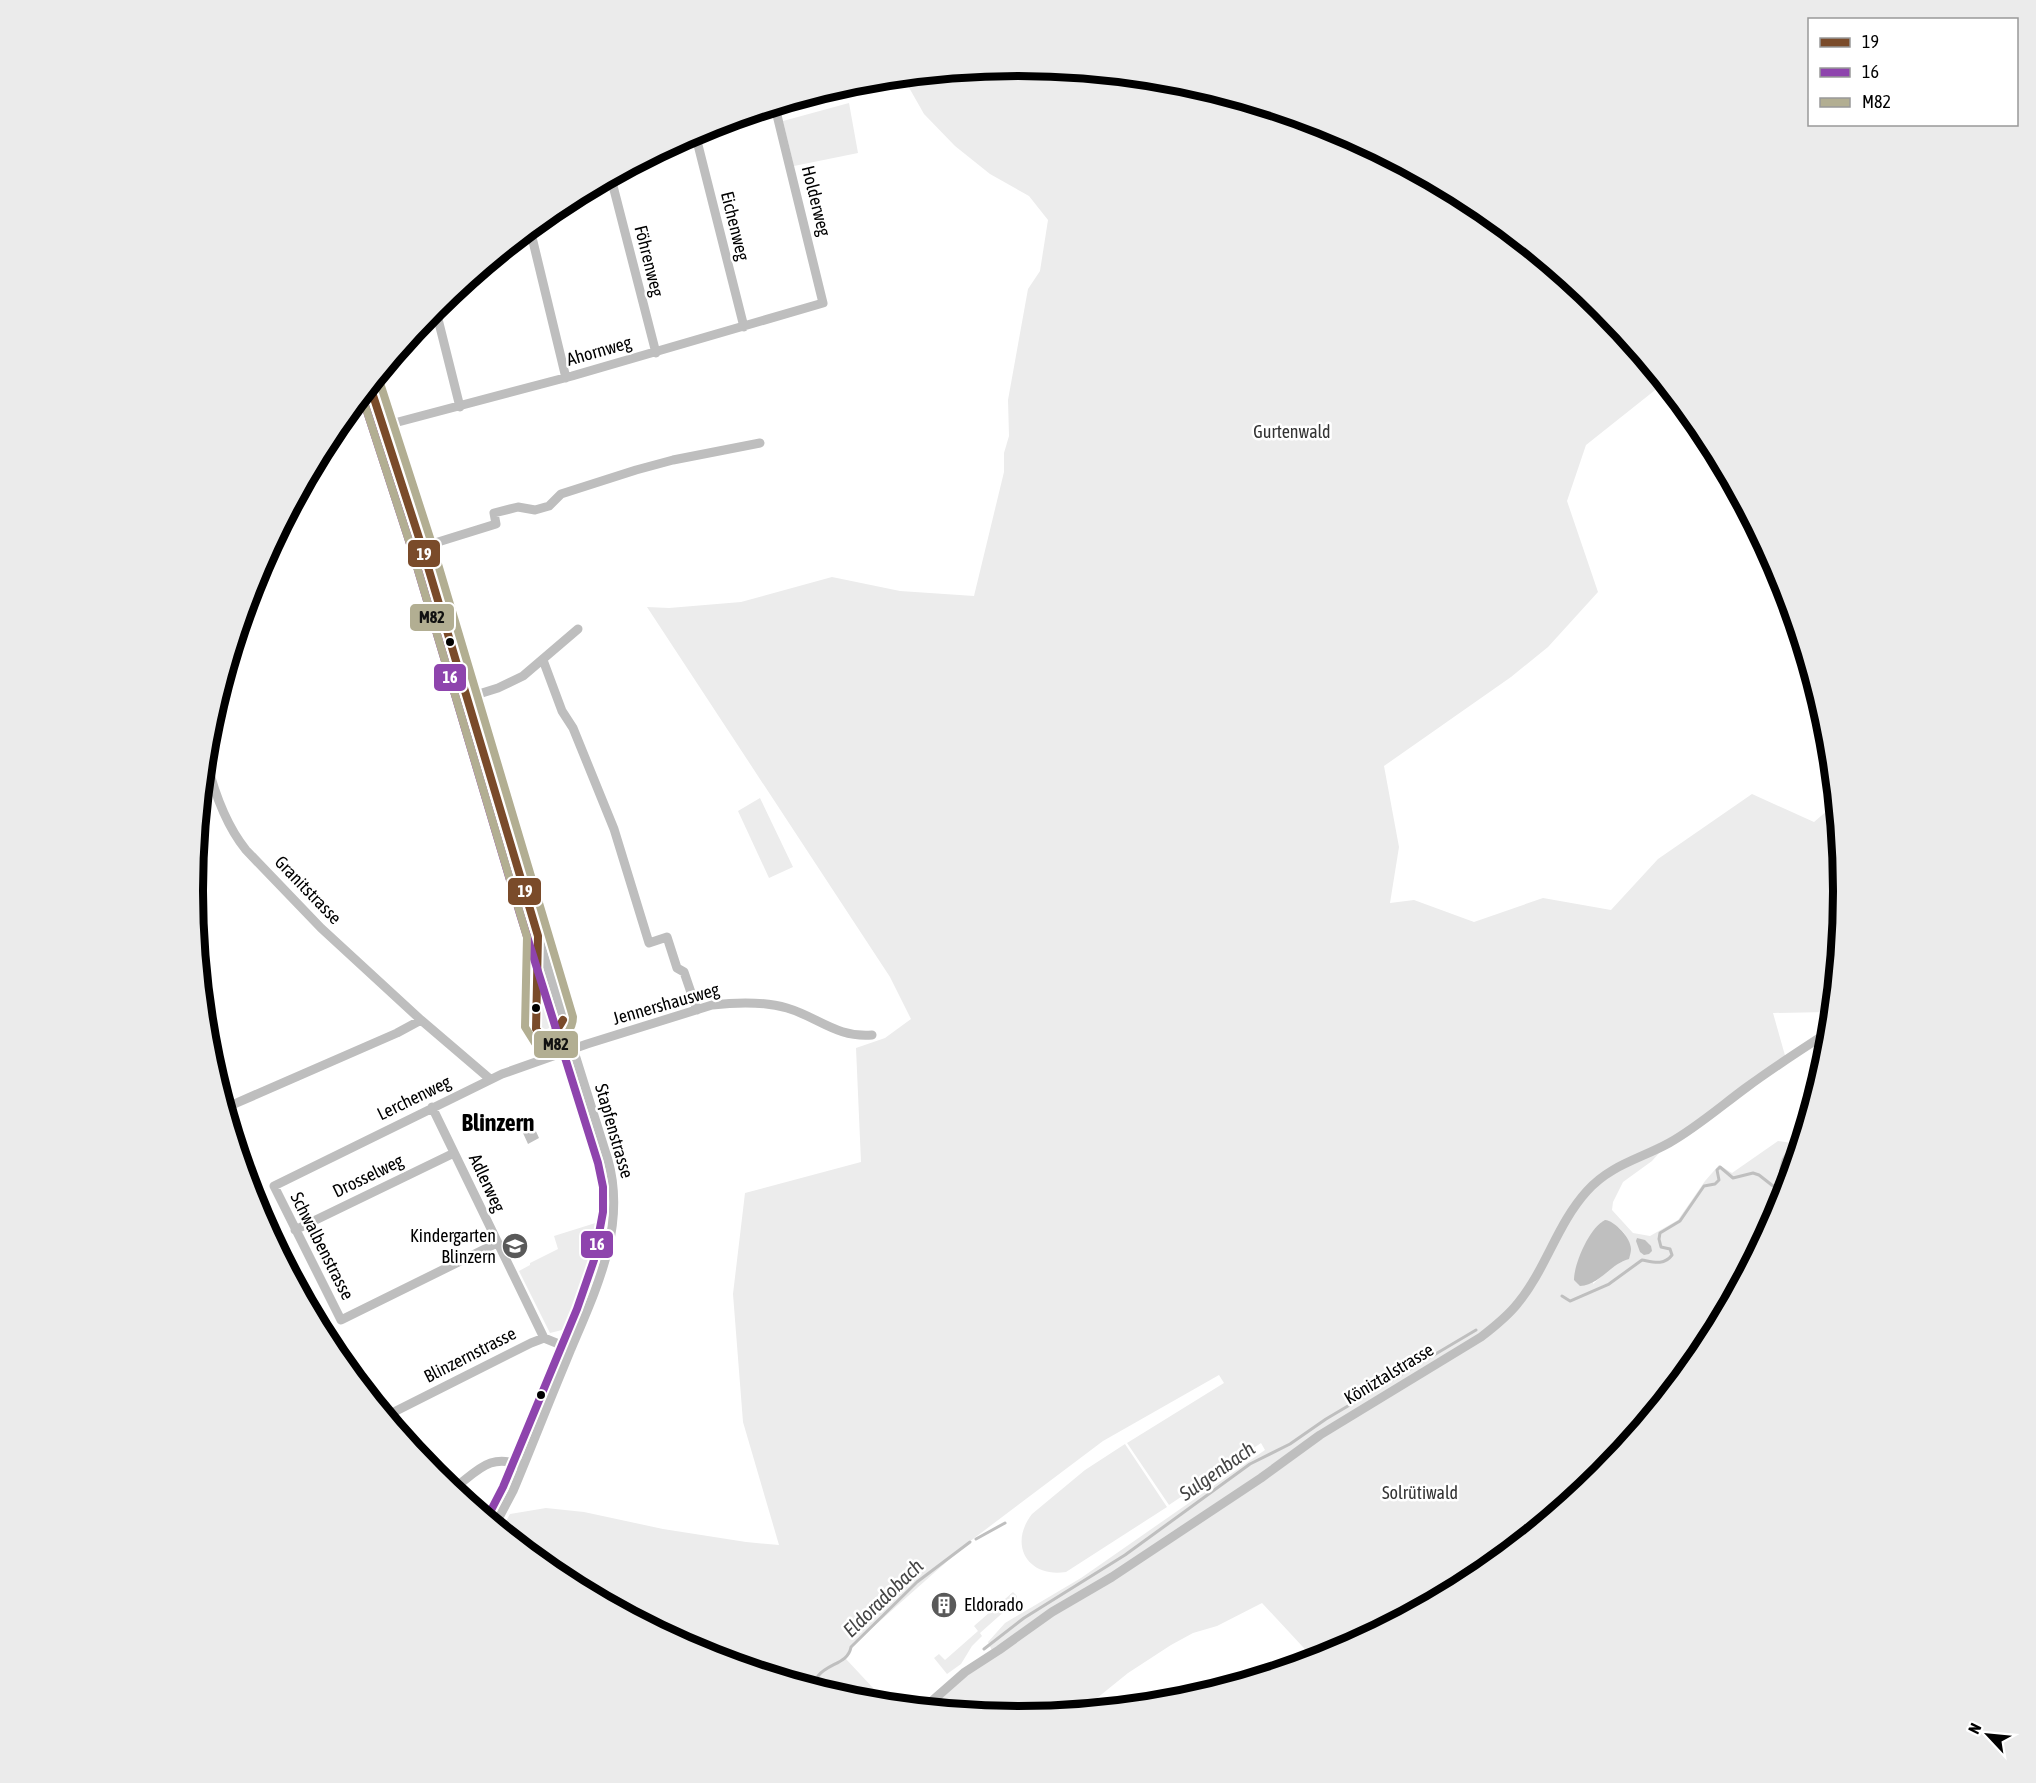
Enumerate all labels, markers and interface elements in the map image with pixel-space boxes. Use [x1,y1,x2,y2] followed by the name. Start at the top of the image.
[1808,18,2018,126] legend
[1862,31,1879,52] text: 19
[1862,61,1879,82] text: 16
[1862,91,1891,112] text: M82
[798,163,835,239] street label: Holderweg
[717,189,754,263] street label: Eichenweg
[630,223,669,299] street label: Föhrenweg
[564,331,634,370] street label: Ahornweg
[1253,421,1331,442] park label: Gurtenwald
[407,539,441,568] line badge: 19
[416,545,432,563] text: 19
[409,603,455,632] line badge: M82
[419,608,445,626] text: M82
[444,636,456,648] unlabelled marker
[433,663,467,692] line badge: 16
[442,668,458,686] text: 16
[271,851,346,928] street label: Granitstrasse
[507,877,542,906] line badge: 19
[517,882,533,900] text: 19
[610,978,722,1029] street label: Jennershausweg
[530,1002,542,1014] unlabelled marker
[533,1030,579,1059] line badge: M82
[543,1035,569,1053] text: M82
[374,1071,454,1124] street label: Lerchenweg
[591,1081,638,1181] street label: Stapfenstrasse
[462,1109,534,1136] district label: Blinzern
[329,1149,407,1202] street label: Drosselweg
[465,1150,510,1216] street label: Adlerweg
[286,1189,359,1303] street label: Schwalbenstrasse
[410,1225,496,1267] place label: Kindergarten Blinzern
[580,1230,614,1259] line badge: 16
[500,1231,530,1261] school or university icon: Kindergarten Blinzern
[589,1235,605,1253] text: 16
[420,1322,519,1387] street label: Blinzernstrasse
[1340,1339,1437,1408] street label: Köniztalstrasse
[535,1389,547,1401] unlabelled marker
[1174,1436,1259,1505] water label: Sulgenbach
[1382,1482,1458,1503] park label: Solrütiwald
[838,1554,927,1641] water label: Eldoradobach
[929,1590,959,1620] building icon: Eldorado
[964,1594,1024,1615] place label: Eldorado
[1958,1705,2018,1765] north arrow
[1964,1720,1985,1737] text: N

